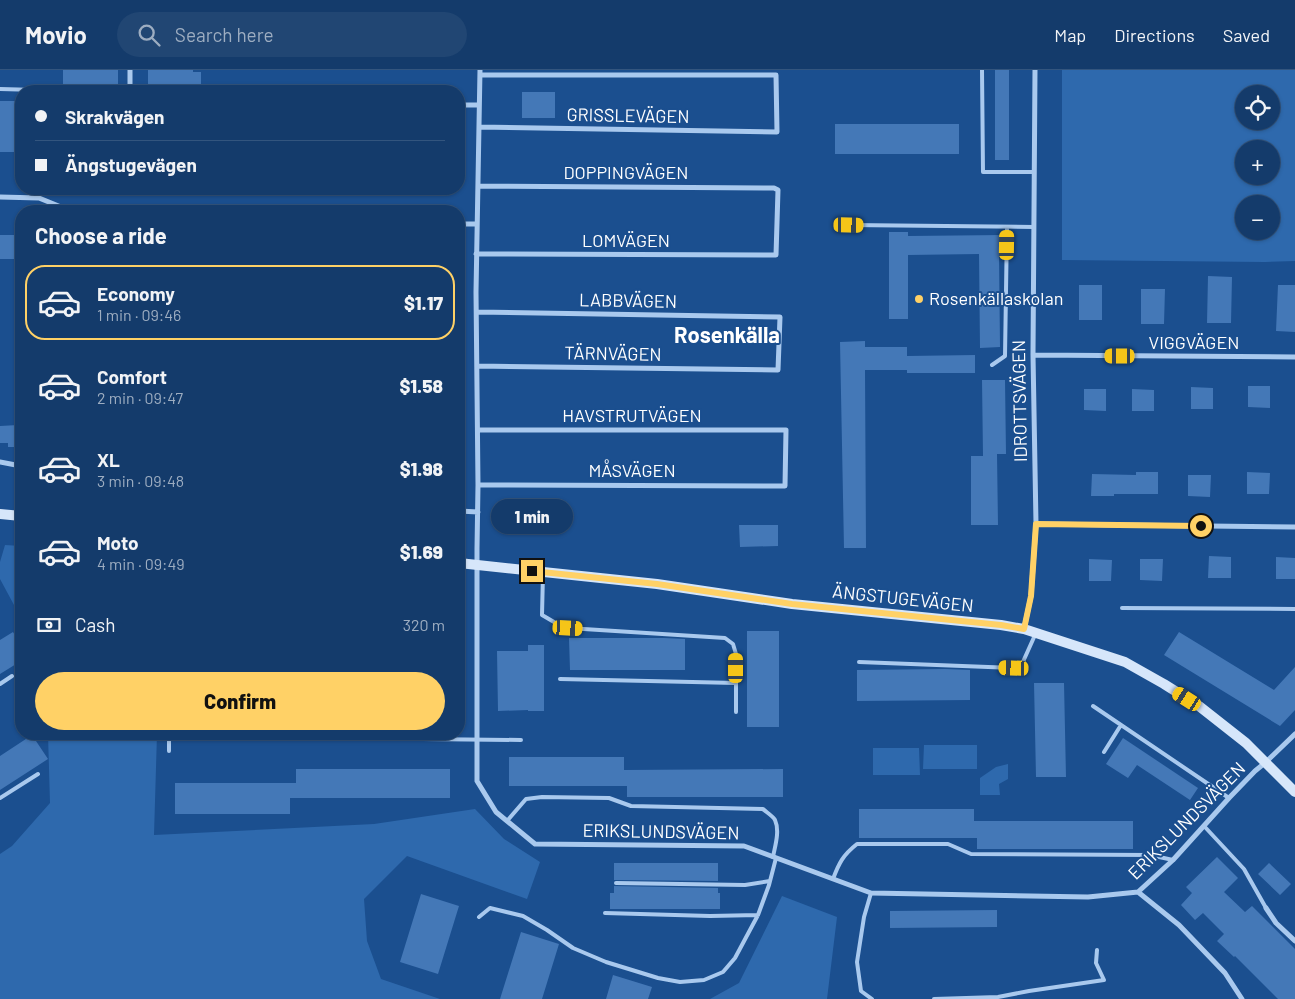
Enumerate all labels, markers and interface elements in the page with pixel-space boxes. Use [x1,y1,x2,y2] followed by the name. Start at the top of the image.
[117,12,467,57] search box
[25,20,87,49] text: Movio
[135,21,163,49] icon: search
[175,23,274,46] text: Search here
[1054,24,1086,46] text: Map
[1114,24,1195,46] text: Directions
[1223,24,1270,46] text: Saved
[1235,85,1280,240] map controls
[1235,85,1280,130] button: locate
[566,103,690,127] street label: GRISSLEVÄGEN
[65,105,164,128] text: Skrakvägen
[1235,140,1280,185] button: +
[65,153,197,176] text: Ängstugevägen
[563,161,689,183] street label: DOPPINGVÄGEN
[1235,195,1280,240] button: −
[833,217,864,233] car
[35,222,167,248] text: Choose a ride
[582,229,670,251] street label: LOMVÄGEN
[999,230,1014,260] car
[37,280,82,325] icon: car
[97,282,175,305] text: Economy
[929,287,1063,309] place label: Rosenkällaskolan
[579,288,677,312] street label: LABBVÄGEN
[404,291,443,314] text: $1.17
[913,293,925,305] marker: Rosenkällaskolan
[97,305,181,324] text: 1 min · 09:46
[674,321,780,347] district label: Rosenkälla
[1149,331,1239,353] street label: VIGGVÄGEN
[1007,340,1031,462] street label: IDROTTSVÄGEN
[564,341,662,365] street label: TÄRNVÄGEN
[1105,349,1135,364] car
[37,363,82,408] icon: car
[97,365,167,388] text: Comfort
[399,374,443,397] text: $1.58
[97,388,183,407] text: 2 min · 09:47
[562,404,702,426] street label: HAVSTRUTVÄGEN
[37,446,82,491] icon: car
[97,448,120,471] text: XL
[400,457,443,480] text: $1.98
[588,459,676,481] street label: MÅSVÄGEN
[97,471,184,490] text: 3 min · 09:48
[491,498,573,534] callout: 1 min
[514,507,550,526] text: 1 min
[1190,515,1212,537] route start
[37,529,82,574] icon: car
[97,531,139,554] text: Moto
[400,540,443,563] text: $1.69
[97,554,185,573] text: 4 min · 09:49
[521,560,543,582] route end
[831,580,975,616] street label: ÄNGSTUGEVÄGEN
[35,611,63,639] icon: cash
[75,613,116,636] text: Cash
[403,615,445,634] text: 320 m
[552,620,583,636] car
[728,653,743,683] car
[998,660,1029,676] car
[35,672,445,730] button: Confirm
[1170,685,1203,713] car
[1123,757,1250,884] street label: ERIKSLUNDSVÄGEN
[582,819,740,843] street label: ERIKSLUNDSVÄGEN

